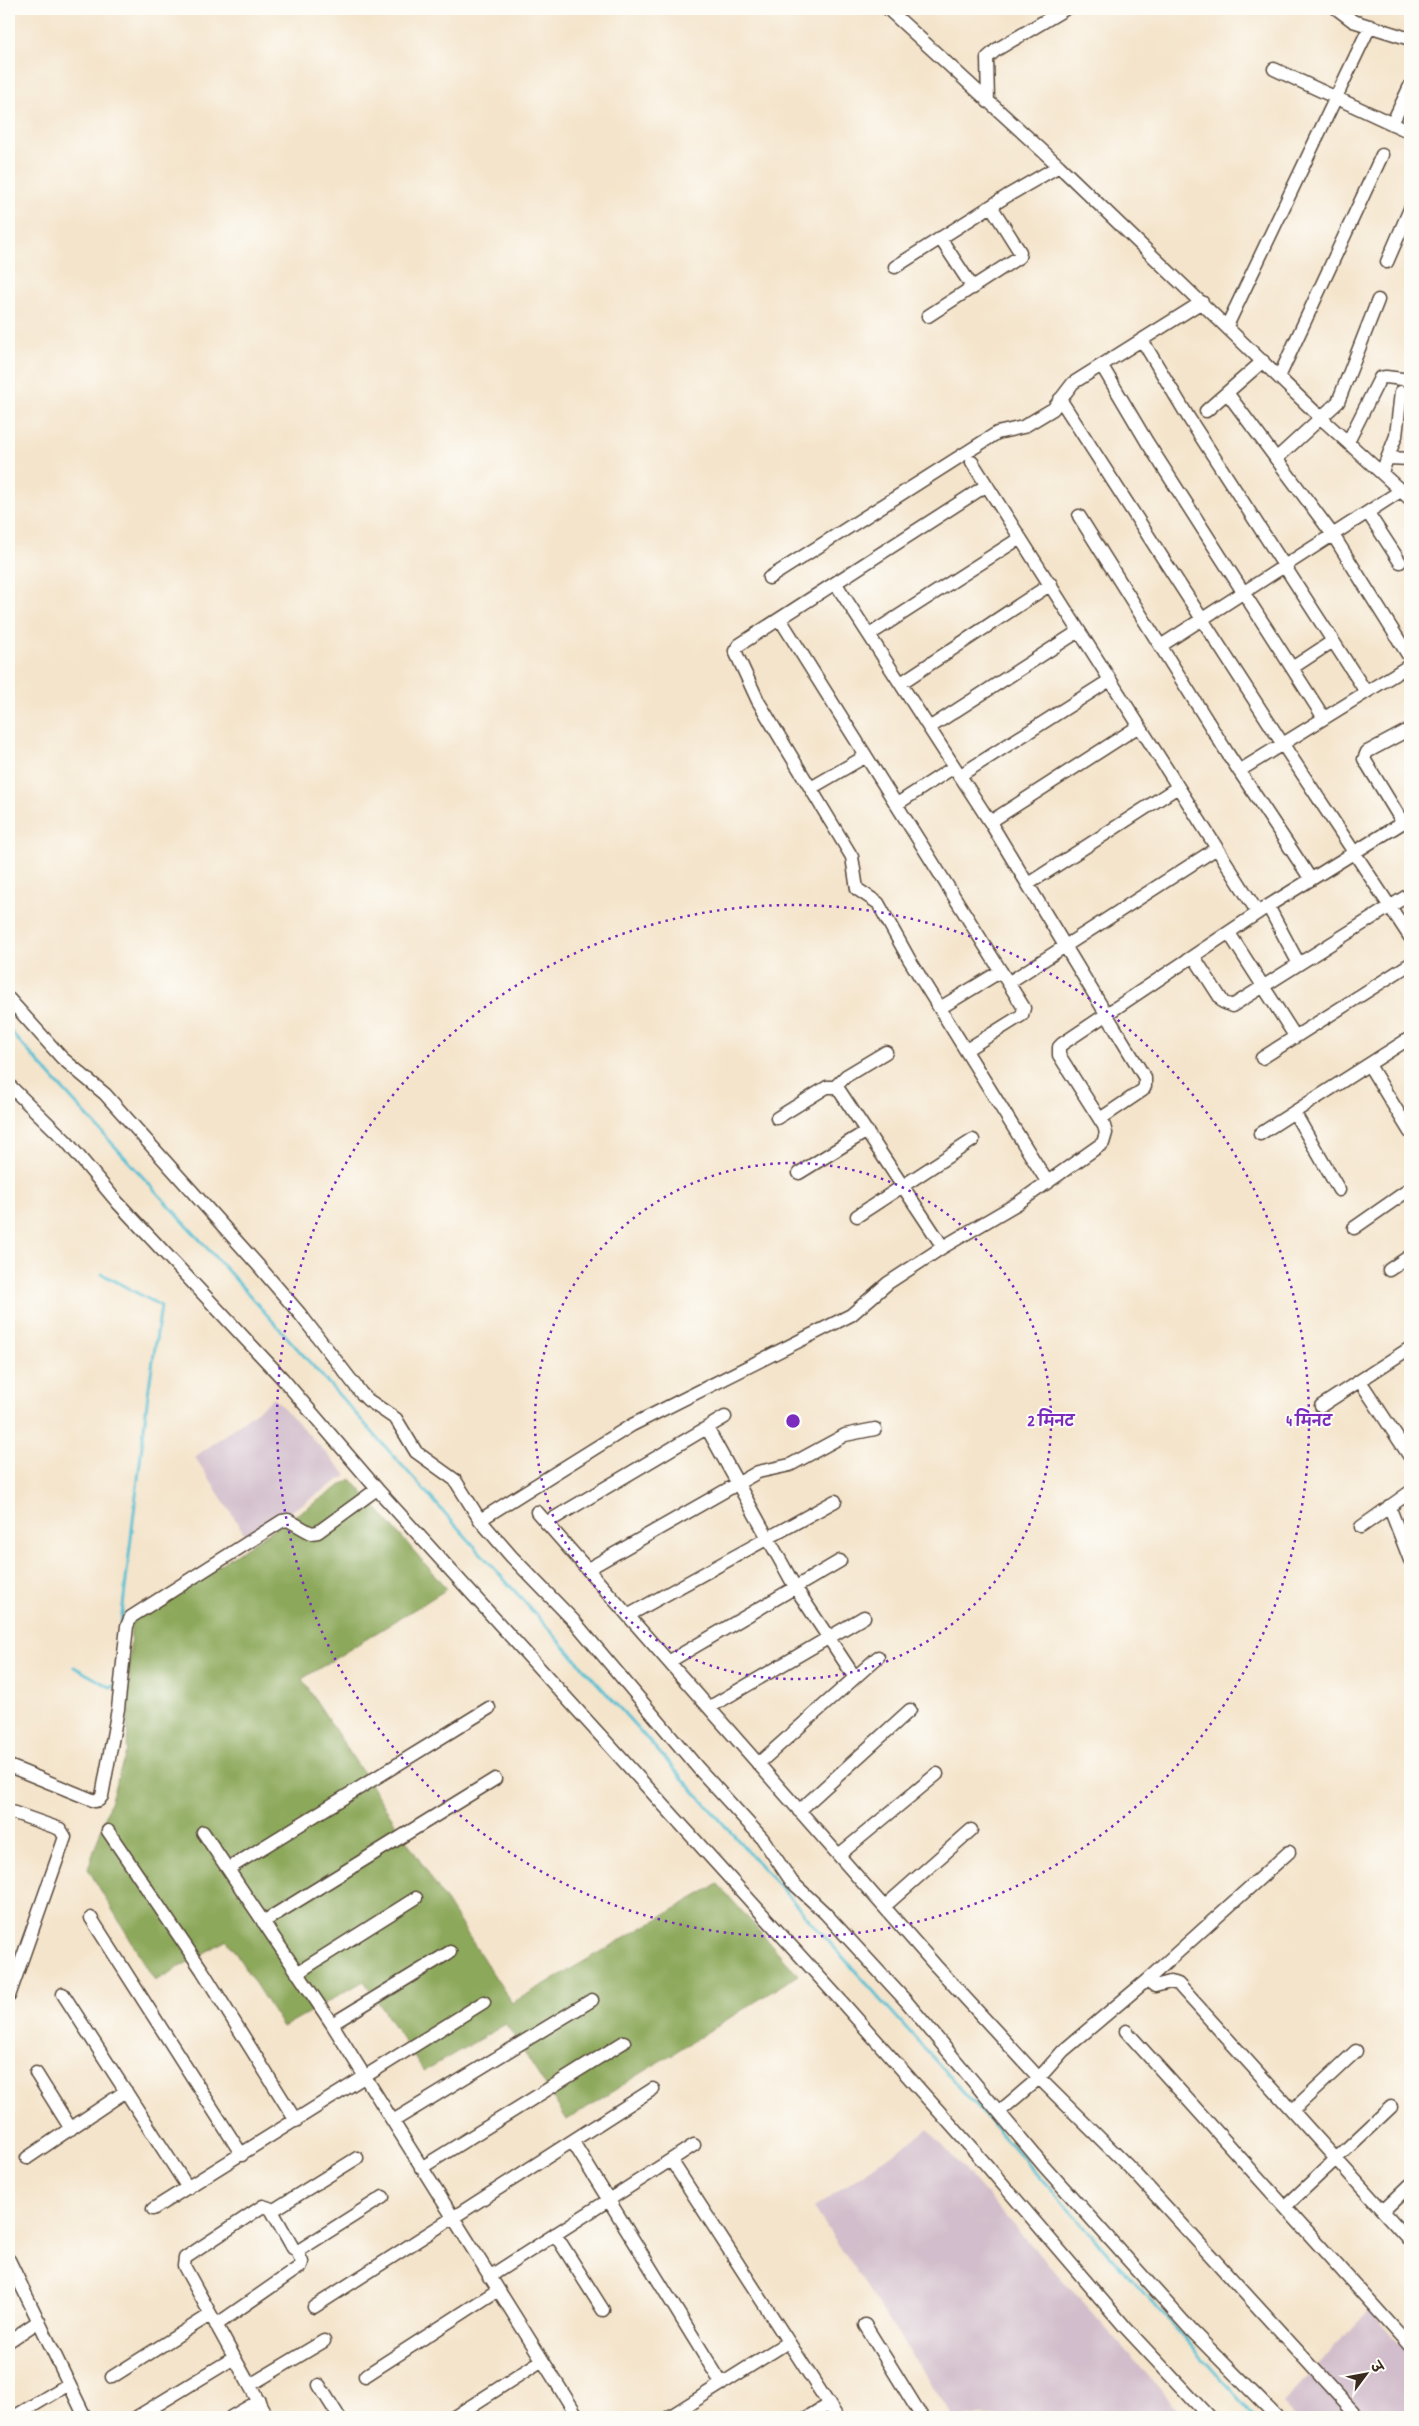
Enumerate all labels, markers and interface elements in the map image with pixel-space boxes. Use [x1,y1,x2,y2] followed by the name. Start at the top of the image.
[1028,1408,1076,1431] text: 2 मिनट
[1286,1408,1333,1431] text: 4 मिनट
[784,1412,802,1430] centre of rings
[1342,2348,1392,2398] north arrow
[1366,2356,1389,2377] text: उ

